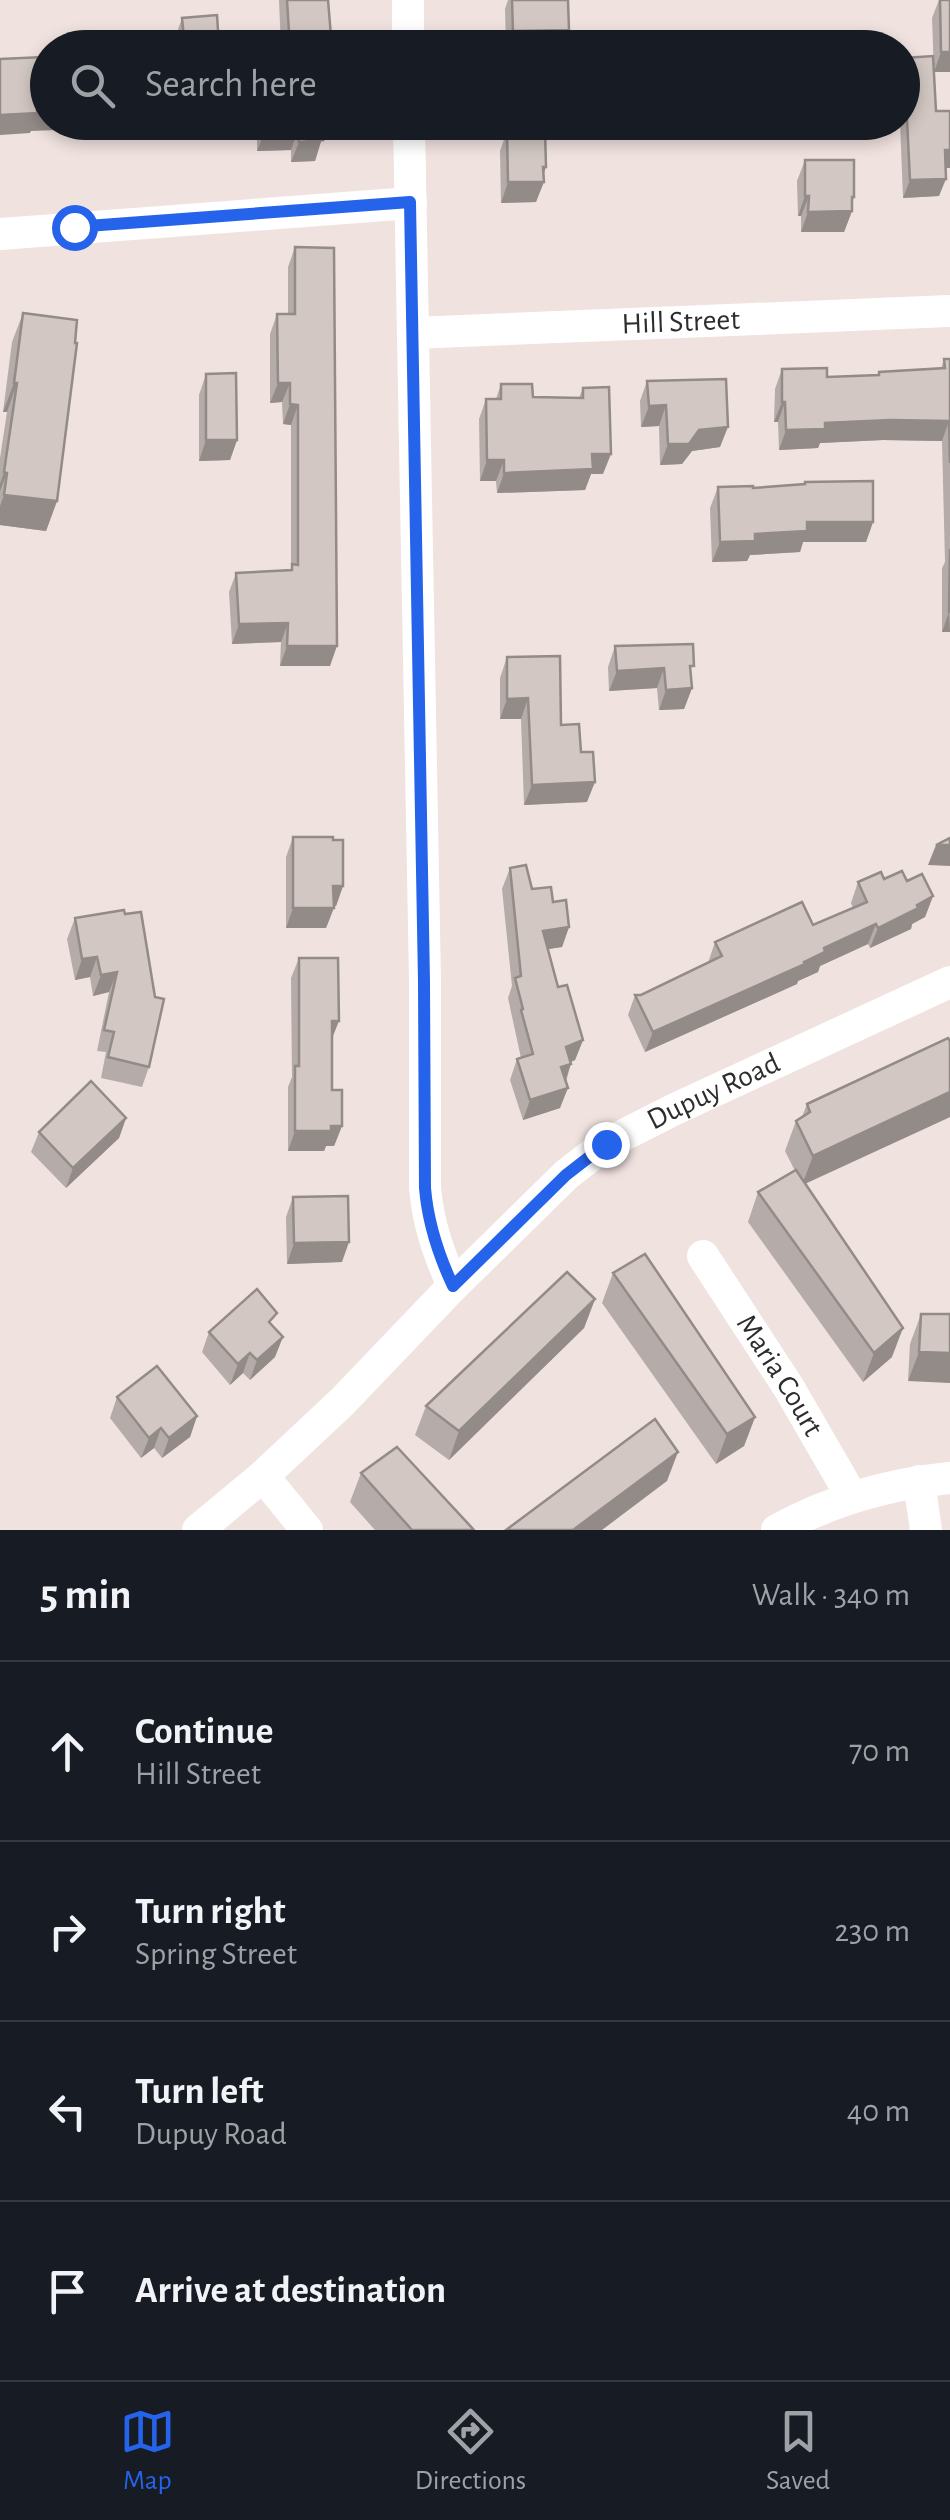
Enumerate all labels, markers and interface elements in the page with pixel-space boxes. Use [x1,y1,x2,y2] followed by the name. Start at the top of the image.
[30,30,920,140] search box
[65,58,120,113] icon: search
[145,66,317,104] text: Search here
[52,205,98,251] route start
[621,305,741,339] street label: Hill Street
[642,1048,784,1135] street label: Dupuy Road
[584,1122,630,1168] route end
[731,1309,829,1442] street label: Maria Court
[40,1574,132,1616] text: 5 min
[752,1579,910,1611] text: Walk · 340 m
[135,1713,273,1751] text: Continue
[40,1724,95,1779] icon: ahead
[849,1735,910,1767] text: 70 m
[135,1758,261,1790] text: Hill Street
[135,1893,285,1931] text: Turn right
[40,1904,95,1959] icon: right
[834,1915,910,1947] text: 230 m
[135,1938,297,1970] text: Spring Street
[135,2073,263,2111] text: Turn left
[40,2084,95,2139] icon: left
[847,2095,910,2127] text: 40 m
[135,2118,287,2150] text: Dupuy Road
[40,2264,95,2319] icon: arrive
[135,2272,446,2310] text: Arrive at destination
[120,2404,175,2498] tab: Map
[415,2404,526,2498] tab: Directions
[766,2404,830,2498] tab: Saved

